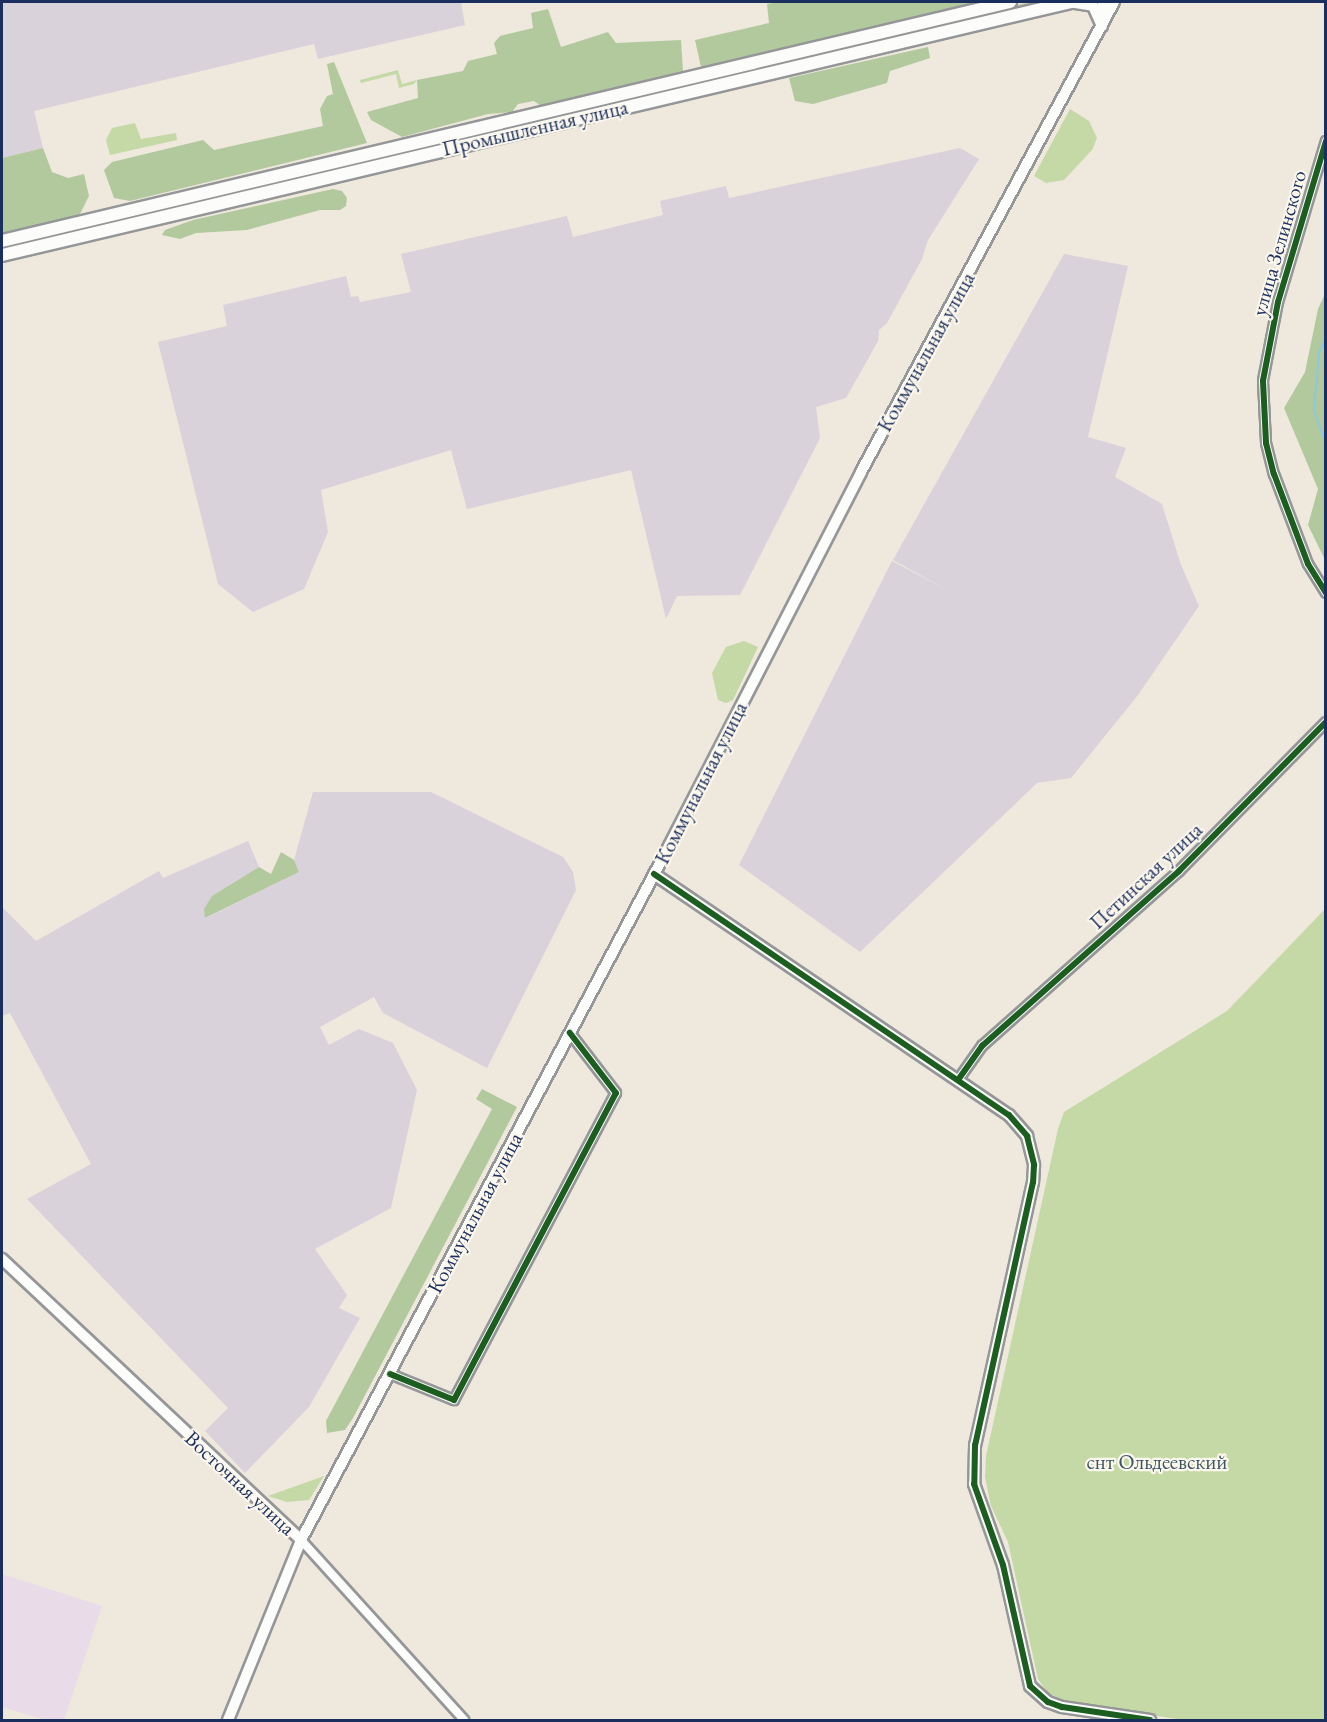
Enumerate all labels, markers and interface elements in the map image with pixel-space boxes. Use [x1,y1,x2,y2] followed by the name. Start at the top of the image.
[440,94,630,162] street label: Промышленная улица
[1246,167,1312,319] street label: улица Зелинского
[872,268,980,436] street label: Коммунальная улица
[649,698,753,868] street label: Коммунальная улица
[1084,817,1208,935] street label: Петинская улица
[422,1128,528,1298] street label: Коммунальная улица
[180,1425,300,1541] street label: Восточная улица
[1087,1449,1227,1475] park label: снт Ольдеевский

